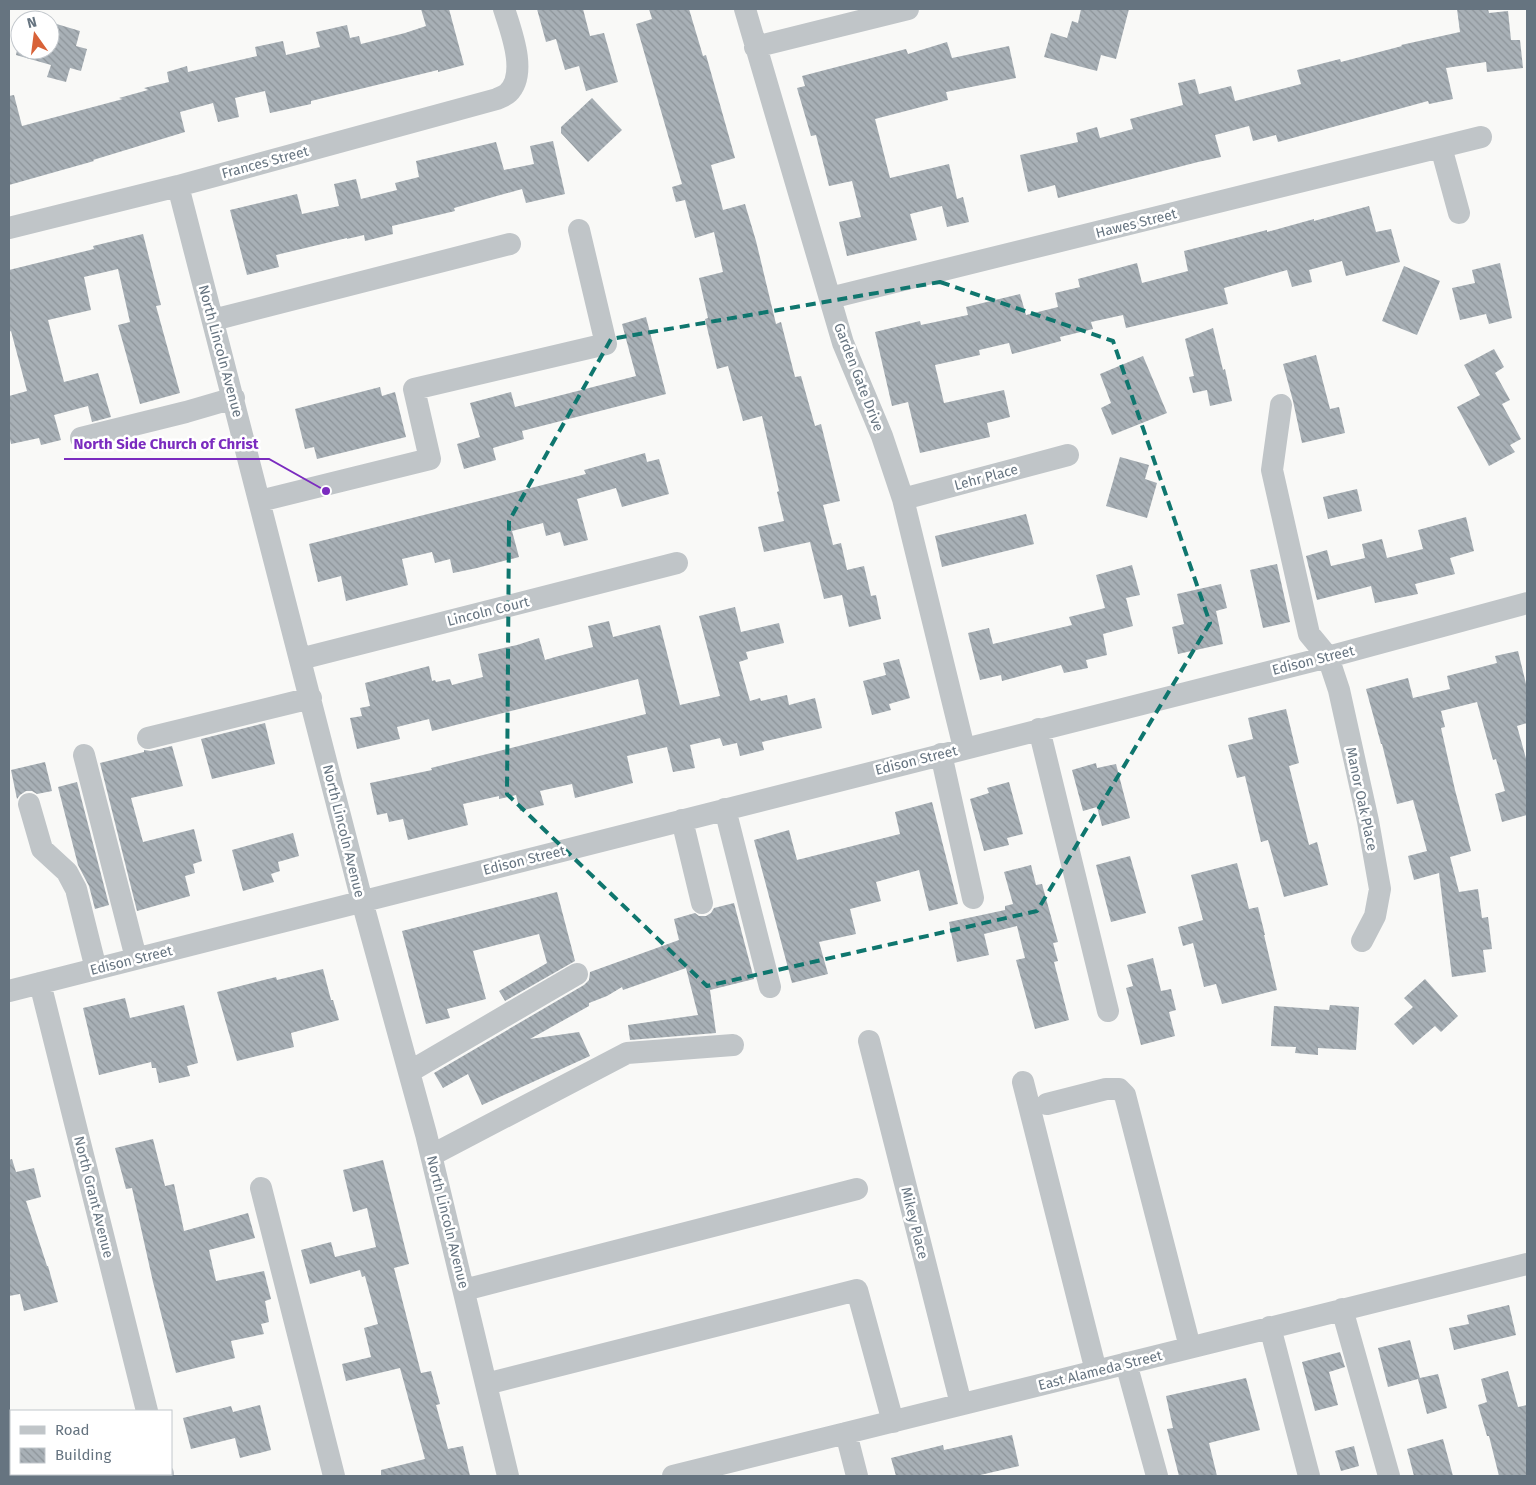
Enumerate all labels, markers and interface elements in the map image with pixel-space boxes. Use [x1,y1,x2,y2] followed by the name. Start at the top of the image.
[10,10,60,60] north arrow
[25,13,39,32] text: N
[220,142,311,182] street label: Frances Street
[1094,205,1179,242] street label: Hawes Street
[195,283,246,419] street label: North Lincoln Avenue
[830,321,887,434] street label: Garden Gate Drive
[64,429,269,459] callout: North Side Church of Christ
[73,435,259,453] text: North Side Church of Christ
[952,461,1020,494] street label: Lehr Place
[445,593,532,630] street label: Lincoln Court
[1270,642,1357,679] street label: Edison Street
[873,742,960,779] street label: Edison Street
[1342,746,1381,853] street label: Manor Oak Place
[319,763,368,899] street label: North Lincoln Avenue
[481,842,568,879] street label: Edison Street
[88,942,175,979] street label: Edison Street
[70,1134,117,1260] street label: North Grant Avenue
[423,1154,472,1290] street label: North Lincoln Avenue
[897,1185,932,1261] street label: Mikey Place
[1036,1347,1165,1394] street label: East Alameda Street
[10,1410,172,1475] legend
[55,1421,90,1439] text: Road
[55,1446,111,1464] text: Building

